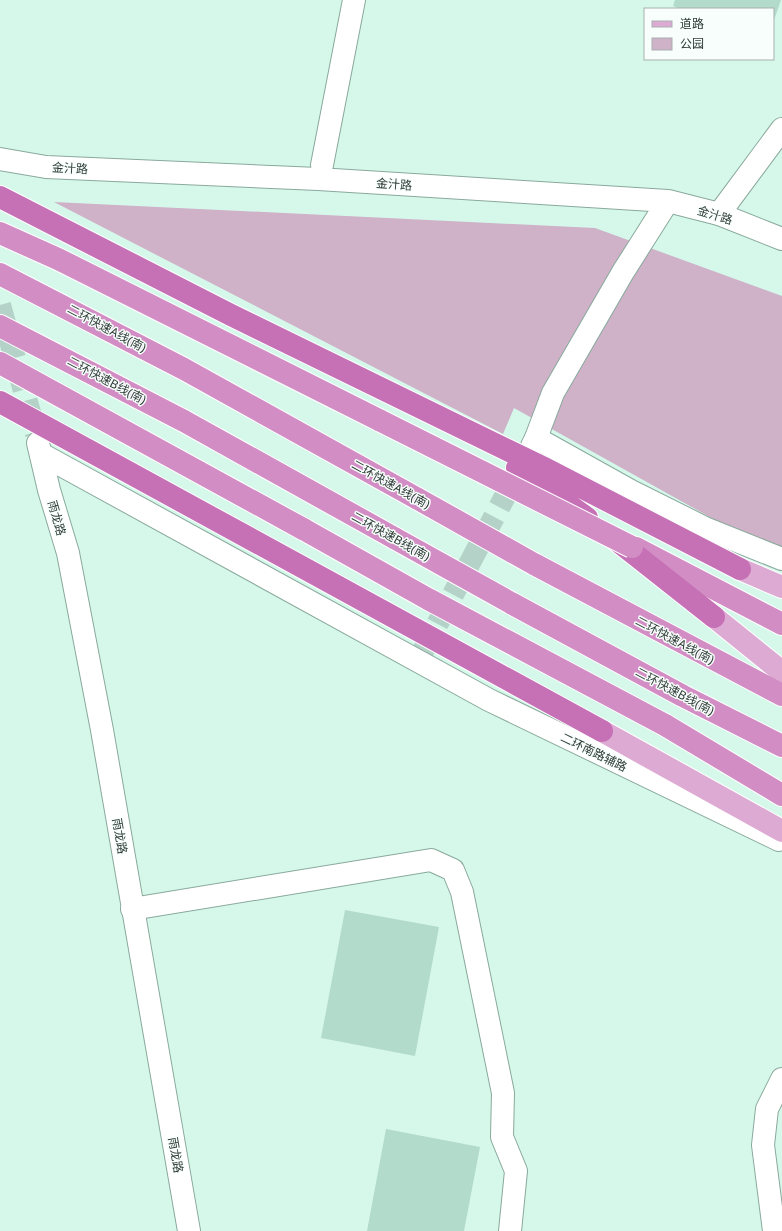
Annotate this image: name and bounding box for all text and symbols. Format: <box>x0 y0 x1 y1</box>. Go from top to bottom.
legend <box>644 8 774 60</box>
text: 道路 <box>680 15 704 32</box>
text: 公园 <box>680 35 704 52</box>
street label: 金汁路 <box>52 159 88 177</box>
street label: 金汁路 <box>375 174 413 194</box>
street label: 金汁路 <box>695 202 735 228</box>
street label: 二环快速A线(南) <box>65 300 150 356</box>
street label: 二环快速B线(南) <box>65 352 150 408</box>
street label: 二环快速A线(南) <box>349 456 433 513</box>
street label: 雨龙路 <box>44 498 70 538</box>
street label: 二环快速B线(南) <box>349 507 434 565</box>
street label: 二环快速A线(南) <box>633 612 718 668</box>
street label: 二环快速B线(南) <box>633 663 718 719</box>
street label: 二环南路辅路 <box>558 729 630 775</box>
street label: 雨龙路 <box>109 817 131 855</box>
street label: 雨龙路 <box>165 1136 187 1174</box>

